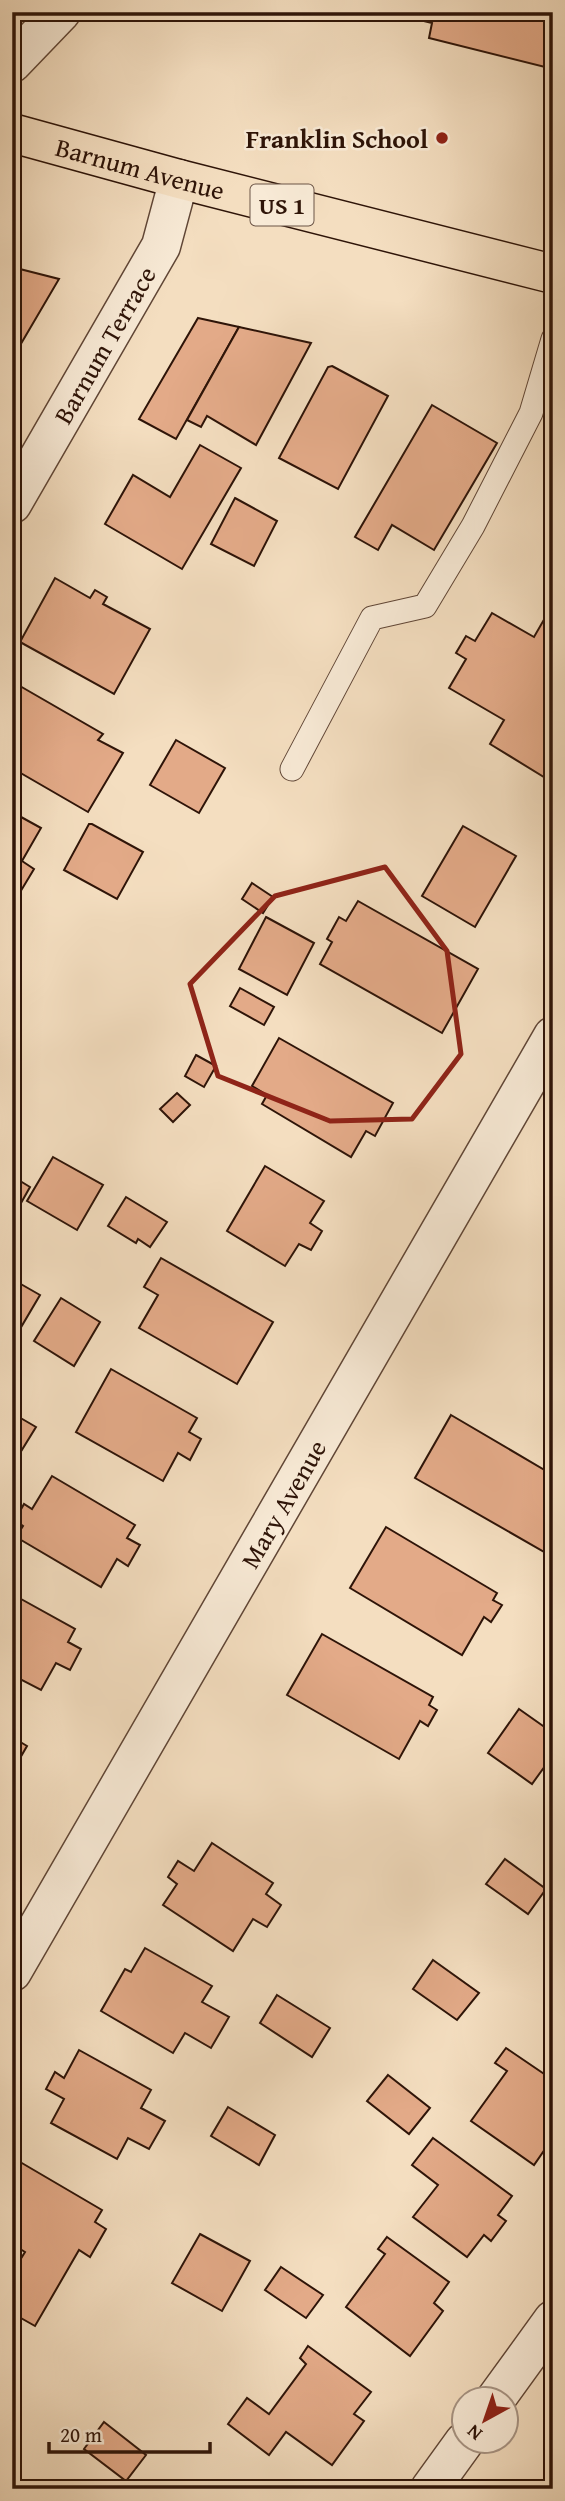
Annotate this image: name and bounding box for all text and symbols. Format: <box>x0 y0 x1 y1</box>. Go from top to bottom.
place label: Franklin School <box>246 119 428 158</box>
street label: Barnum Avenue <box>51 127 229 209</box>
marker: Franklin School <box>434 130 450 146</box>
road number: US 1 <box>250 184 314 226</box>
street label: Barnum Terrace <box>43 259 165 431</box>
street label: Mary Avenue <box>230 1432 335 1575</box>
north arrow <box>449 2386 520 2456</box>
scale bar <box>49 2410 210 2454</box>
text: N <box>460 2418 488 2448</box>
text: 20 m <box>60 2419 102 2450</box>

